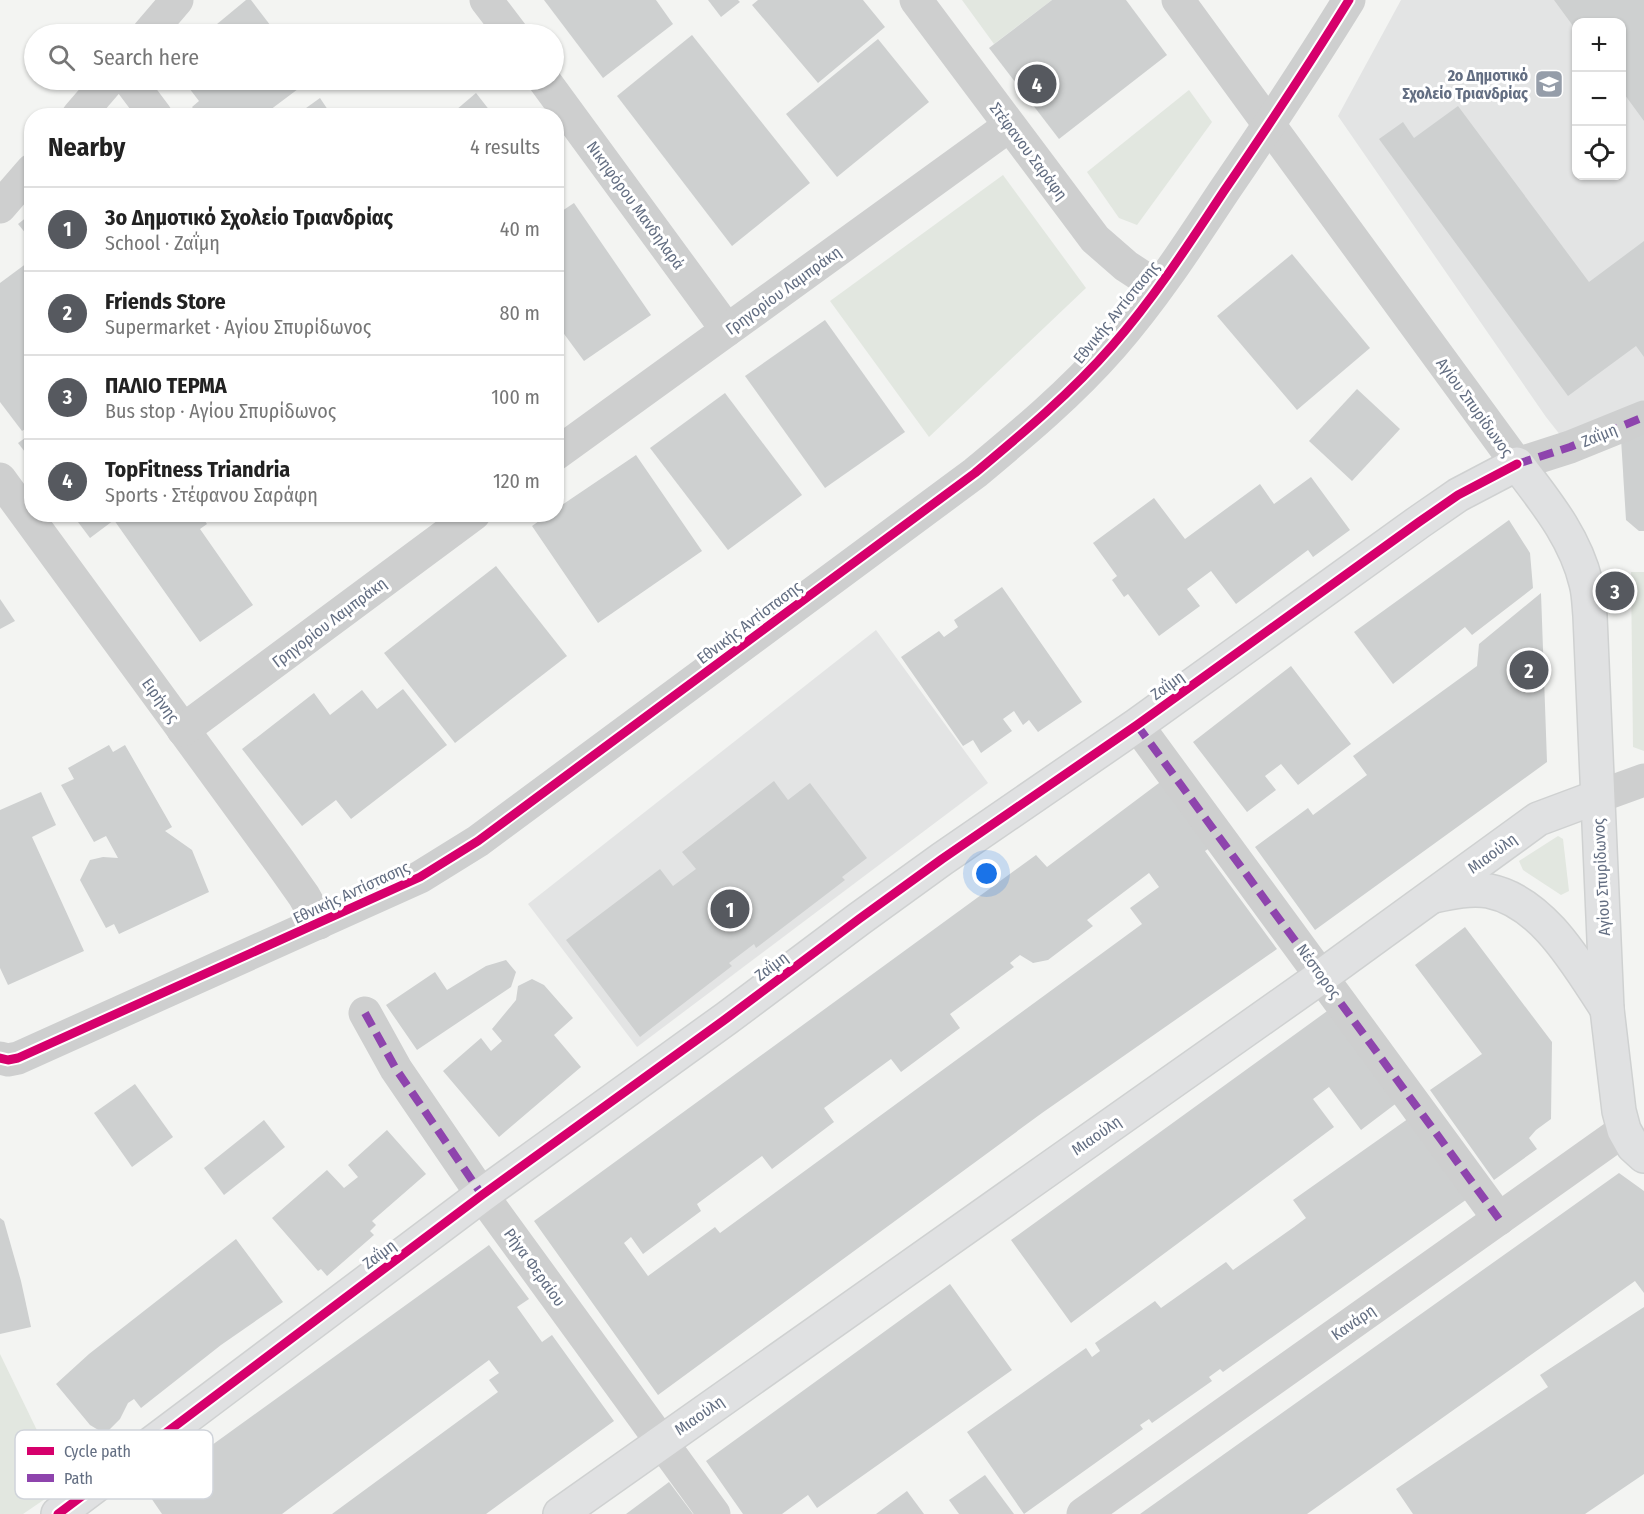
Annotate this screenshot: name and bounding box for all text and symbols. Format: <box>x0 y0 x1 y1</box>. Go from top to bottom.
map controls <box>1572 18 1626 180</box>
button: + <box>1572 18 1626 72</box>
search box <box>24 24 564 90</box>
icon: search <box>45 41 78 74</box>
text: Search here <box>93 44 199 71</box>
pin: 4 <box>1018 62 1056 106</box>
place label: 2ο Δημοτικό Σχολείο Τριανδρίας <box>1403 66 1528 103</box>
school or university icon: 2ο Δημοτικό Σχολείο Τριανδρίας <box>1533 68 1565 100</box>
button: − <box>1572 72 1626 126</box>
street label: Στέφανου Σαράφη <box>986 99 1071 204</box>
button: locate <box>1572 126 1626 180</box>
text: Nearby <box>48 132 125 163</box>
text: 4 results <box>470 135 540 159</box>
street label: Νικηφόρου Μανδηλαρά <box>583 137 689 273</box>
text: 3ο Δημοτικό Σχολείο Τριανδρίας <box>105 204 393 231</box>
text: 1 <box>63 217 72 241</box>
text: 40 m <box>500 217 540 241</box>
text: School · Ζαΐμη <box>105 231 220 255</box>
street label: Γρηγορίου Λαμπράκη <box>722 242 845 339</box>
street label: Εθνικής Αντίστασης <box>1069 257 1164 367</box>
text: Friends Store <box>105 288 226 315</box>
text: 2 <box>63 301 72 325</box>
text: 80 m <box>500 301 540 325</box>
text: Supermarket · Αγίου Σπυρίδωνος <box>105 315 371 339</box>
street label: Αγίου Σπυρίδωνος <box>1432 354 1517 461</box>
text: ΠΑΛΙΟ ΤΕΡΜΑ <box>105 372 227 399</box>
text: 3 <box>63 385 72 409</box>
text: 100 m <box>491 385 540 409</box>
text: Bus stop · Αγίου Σπυρίδωνος <box>105 399 336 423</box>
street label: Ζαΐμη <box>1579 420 1620 451</box>
text: TopFitness Triandria <box>105 456 290 483</box>
text: 4 <box>62 469 73 493</box>
text: 120 m <box>493 469 540 493</box>
text: Sports · Στέφανου Σαράφη <box>105 483 318 507</box>
pin: 3 <box>1596 568 1634 614</box>
street label: Γρηγορίου Λαμπράκη <box>269 573 390 671</box>
street label: Εθνικής Αντίστασης <box>693 577 806 668</box>
pin: 2 <box>1510 648 1549 692</box>
street label: Ζαΐμη <box>1147 667 1188 704</box>
street label: Ειρήνης <box>138 674 183 726</box>
street label: Αγίου Σπυρίδωνος <box>1589 818 1614 936</box>
street label: Μιαούλη <box>1464 829 1521 878</box>
street label: Εθνικής Αντίστασης <box>290 857 413 928</box>
your location <box>972 859 1001 888</box>
pin: 1 <box>710 886 750 932</box>
street label: Νέστορος <box>1292 940 1345 1002</box>
street label: Ζαΐμη <box>751 948 792 985</box>
street label: Μιαούλη <box>1068 1112 1125 1159</box>
street label: Ρήγα Φεραίου <box>500 1225 569 1310</box>
street label: Ζαΐμη <box>359 1236 400 1273</box>
street label: Κανάρη <box>1328 1301 1379 1344</box>
street label: Μιαούλη <box>671 1392 728 1439</box>
legend <box>15 1430 213 1499</box>
text: Cycle path <box>64 1442 131 1461</box>
text: Path <box>64 1469 93 1488</box>

